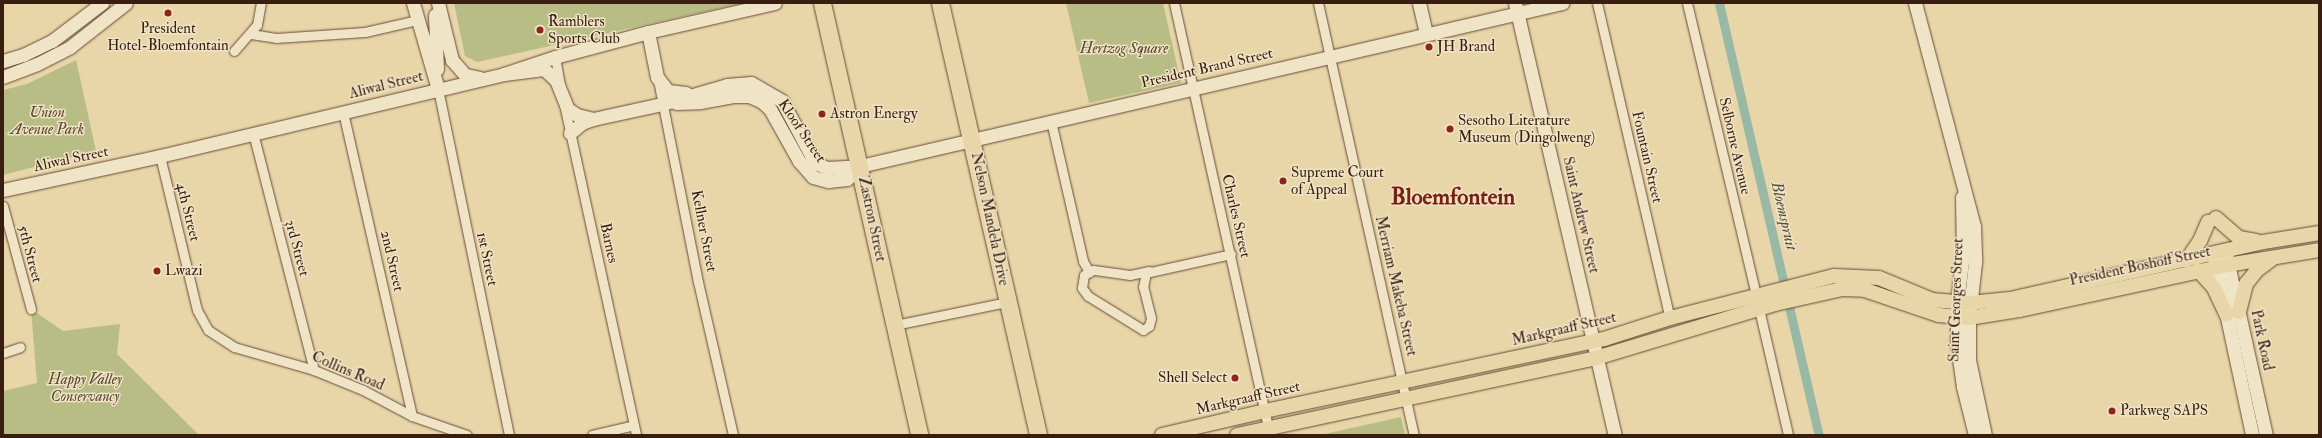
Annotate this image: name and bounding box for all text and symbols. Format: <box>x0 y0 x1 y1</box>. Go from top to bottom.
marker: President Hotel-Bloemfontain <box>163 8 173 18</box>
place label: Ramblers Sports Club <box>548 12 620 47</box>
place label: President Hotel-Bloemfontain <box>107 19 229 54</box>
marker: Ramblers Sports Club <box>535 25 545 35</box>
place label: JH Brand <box>1437 38 1495 56</box>
park label: Hertzog Square <box>1080 40 1168 58</box>
marker: JH Brand <box>1424 42 1434 52</box>
street label: President Brand Street <box>1139 44 1275 92</box>
street label: Aliwal Street <box>347 67 425 103</box>
street label: Kloof Street <box>774 96 830 166</box>
street label: Selborne Avenue <box>1715 96 1755 196</box>
park label: Union Avenue Park <box>10 103 84 138</box>
place label: Astron Energy <box>830 105 918 123</box>
marker: Astron Energy <box>817 109 827 119</box>
street label: Fountain Street <box>1628 109 1666 205</box>
place label: Sesotho Literature Museum (Dingolweng) <box>1458 111 1595 146</box>
marker: Sesotho Literature Museum (Dingolweng) <box>1445 124 1455 134</box>
street label: Aliwal Street <box>32 142 110 176</box>
street label: Nelson Mandela Drive <box>967 151 1013 287</box>
street label: Saint Andrew Street <box>1559 155 1603 275</box>
place label: Supreme Court of Appeal <box>1291 163 1384 198</box>
street label: Charles Street <box>1218 173 1254 259</box>
street label: Zastron Street <box>854 174 890 264</box>
marker: Supreme Court of Appeal <box>1278 176 1288 186</box>
water label: Bloemspruit <box>1767 180 1801 252</box>
street label: 4th Street <box>172 181 204 243</box>
district label: Bloemfontein <box>1391 183 1515 211</box>
street label: Kellner Street <box>687 188 721 274</box>
street label: Merriam Makeba Street <box>1371 214 1421 358</box>
street label: 3rd Street <box>281 218 313 278</box>
street label: Barnes <box>596 221 622 265</box>
street label: 5th Street <box>14 223 46 285</box>
street label: 2nd Street <box>376 229 408 293</box>
street label: 1st Street <box>473 230 501 288</box>
street label: Saint Georges Street <box>1945 238 1967 362</box>
street label: President Boshoff Street <box>2068 242 2212 290</box>
place label: Lwazi <box>165 262 202 280</box>
marker: Lwazi <box>152 266 162 276</box>
street label: Markgraaff Street <box>1510 308 1618 350</box>
street label: Park Road <box>2247 308 2277 372</box>
street label: Collins Road <box>309 348 387 394</box>
place label: Shell Select <box>1158 369 1227 387</box>
park label: Happy Valley Conservancy <box>48 370 122 405</box>
marker: Shell Select <box>1230 373 1240 383</box>
street label: Markgraaff Street <box>1194 377 1302 419</box>
place label: Parkweg SAPS <box>2120 402 2208 420</box>
marker: Parkweg SAPS <box>2107 406 2117 416</box>

